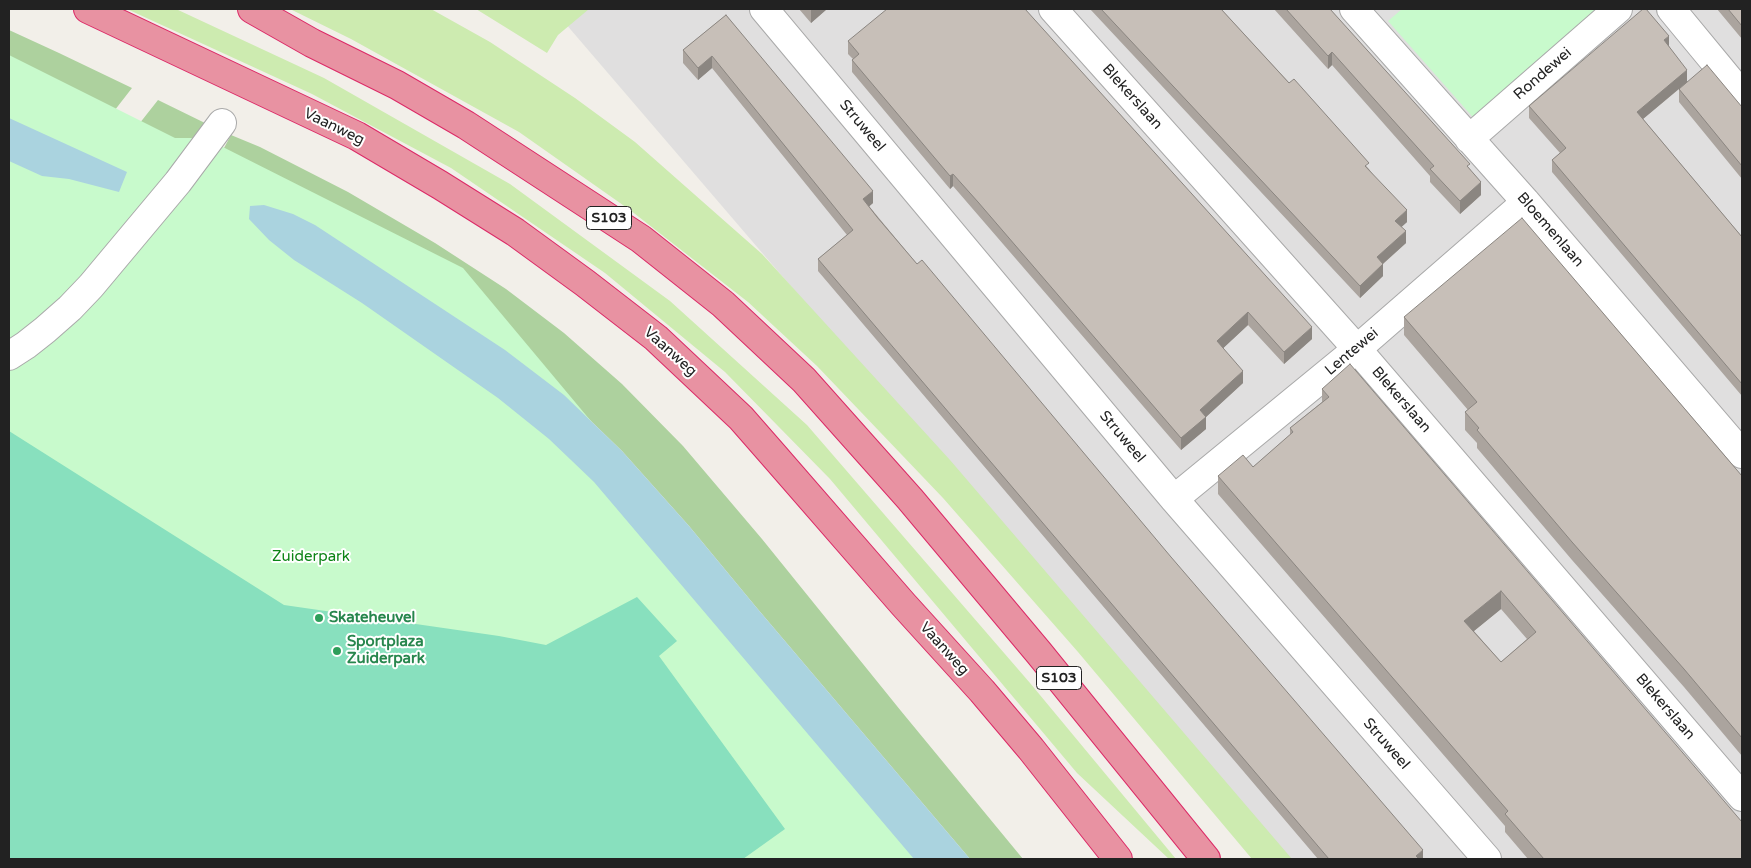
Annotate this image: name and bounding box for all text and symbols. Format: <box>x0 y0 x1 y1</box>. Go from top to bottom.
street label: Rondewei <box>1510 44 1576 104</box>
street label: Blekerslaan <box>1098 61 1166 133</box>
street label: Struweel <box>835 96 889 156</box>
street label: Vaanweg <box>301 105 367 149</box>
street label: Bloemenlaan <box>1513 189 1587 271</box>
road number: S103 <box>586 207 632 230</box>
street label: Vaanweg <box>640 324 700 380</box>
street label: Lentewei <box>1322 324 1382 380</box>
street label: Blekerslaan <box>1367 363 1435 437</box>
street label: Struweel <box>1095 407 1149 467</box>
park label: Zuiderpark <box>272 548 350 566</box>
place label: Skateheuvel <box>329 609 415 627</box>
marker: Skateheuvel <box>313 612 325 624</box>
street label: Vaanweg <box>916 619 972 679</box>
place label: Sportplaza Zuiderpark <box>347 633 425 668</box>
marker: Sportplaza Zuiderpark <box>331 645 343 657</box>
road number: S103 <box>1036 666 1082 690</box>
street label: Blekerslaan <box>1631 670 1699 744</box>
street label: Struweel <box>1359 715 1413 773</box>

